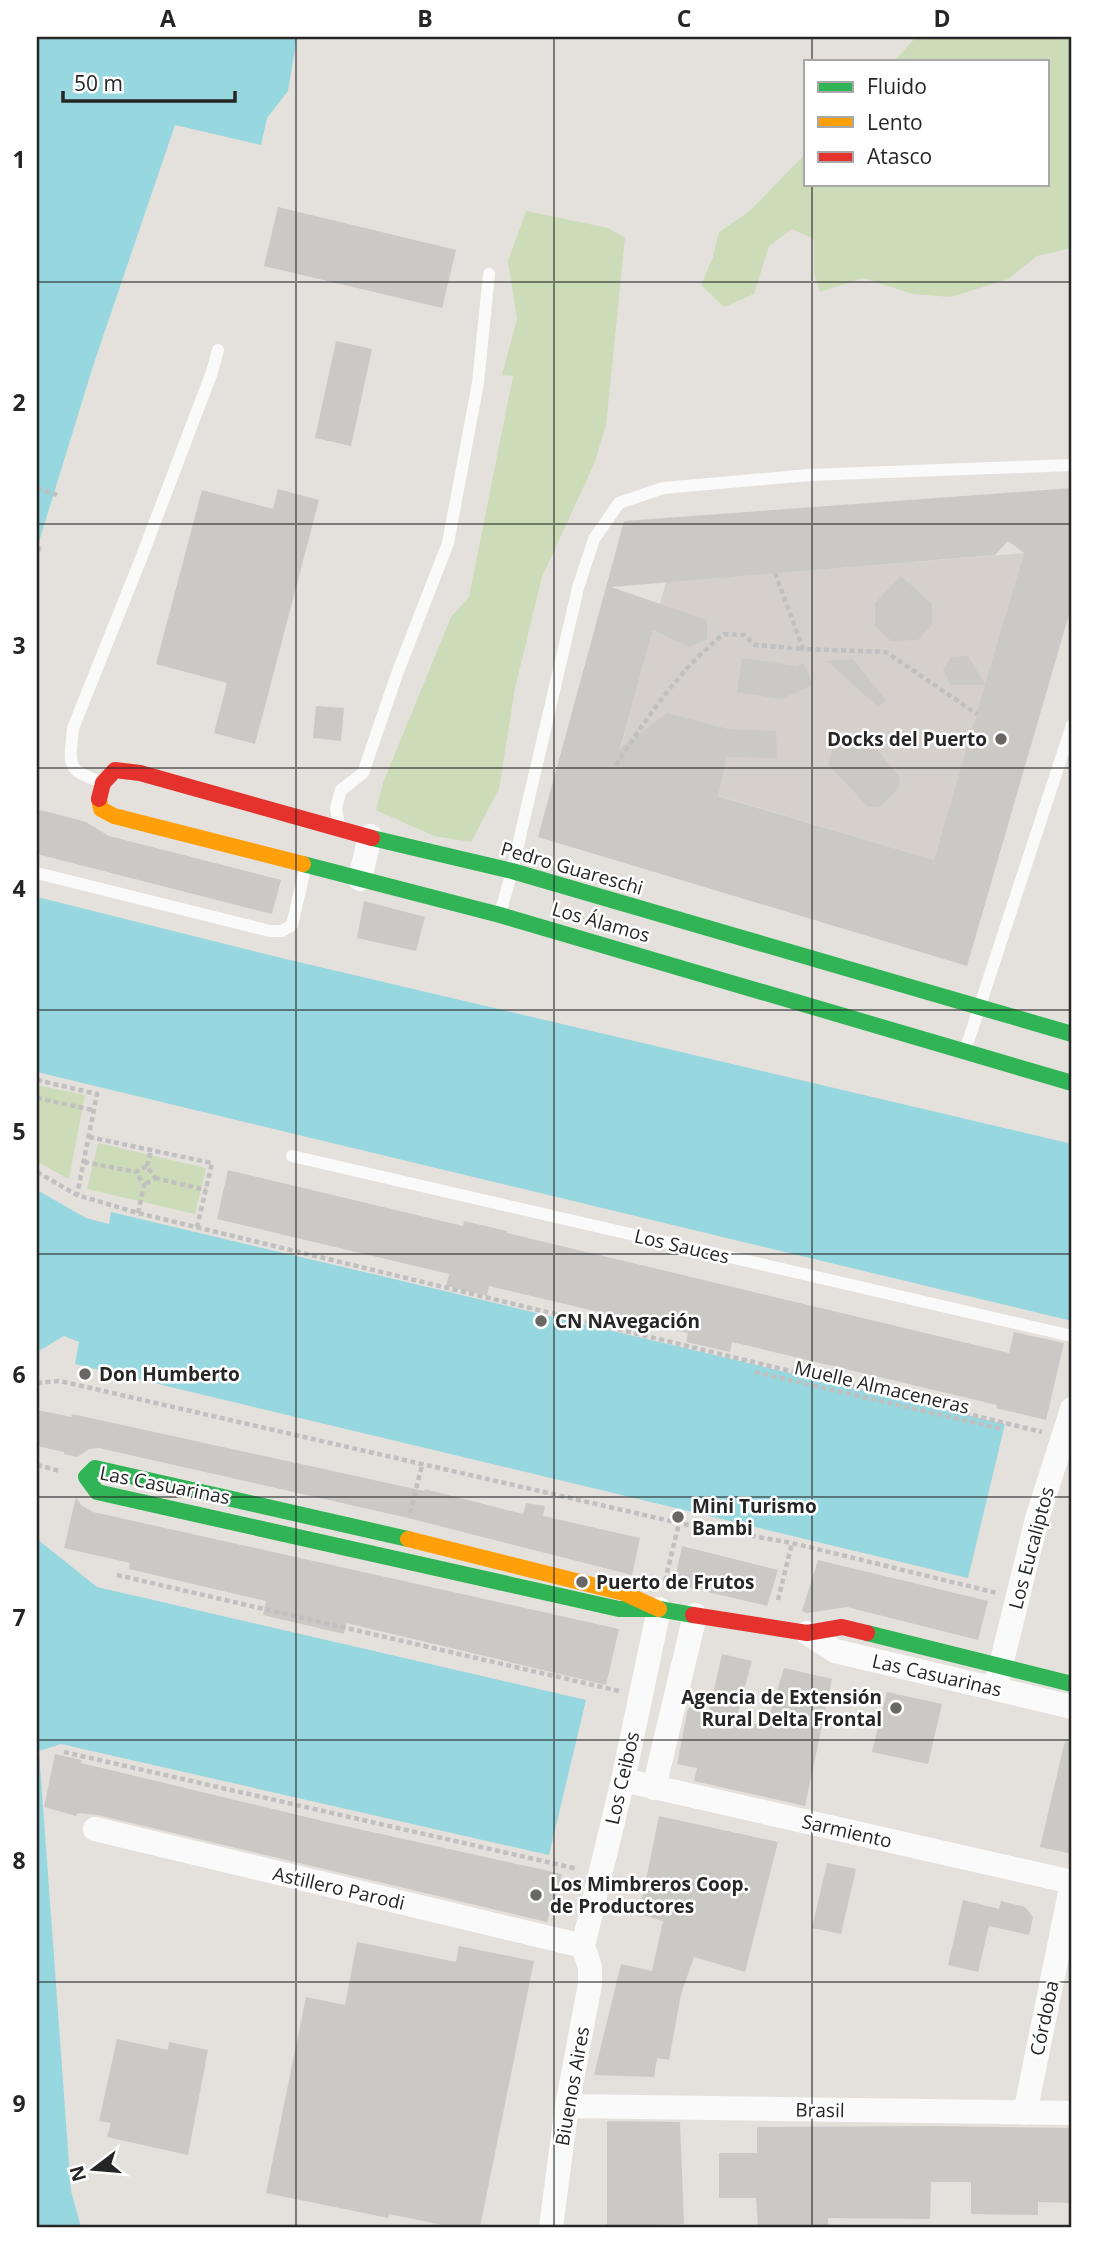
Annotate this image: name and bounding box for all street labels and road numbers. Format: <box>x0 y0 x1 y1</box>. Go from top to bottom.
street label: Pedro Guareschi <box>498 835 646 901</box>
street label: Los Álamos <box>549 896 653 948</box>
street label: Los Sauces <box>632 1222 732 1270</box>
street label: Muelle Almaceneras <box>792 1354 972 1420</box>
street label: Las Casuarinas <box>98 1460 232 1510</box>
street label: Los Eucaliptos <box>1002 1484 1060 1612</box>
street label: Las Casuarinas <box>870 1647 1004 1703</box>
street label: Los Ceibos <box>599 1729 645 1827</box>
street label: Sarmiento <box>799 1808 895 1854</box>
street label: Astillero Parodi <box>270 1860 408 1916</box>
street label: Córdoba <box>1023 1978 1065 2058</box>
street label: Biuenos Aires <box>549 2024 595 2148</box>
street label: Brasil <box>795 2097 845 2123</box>

